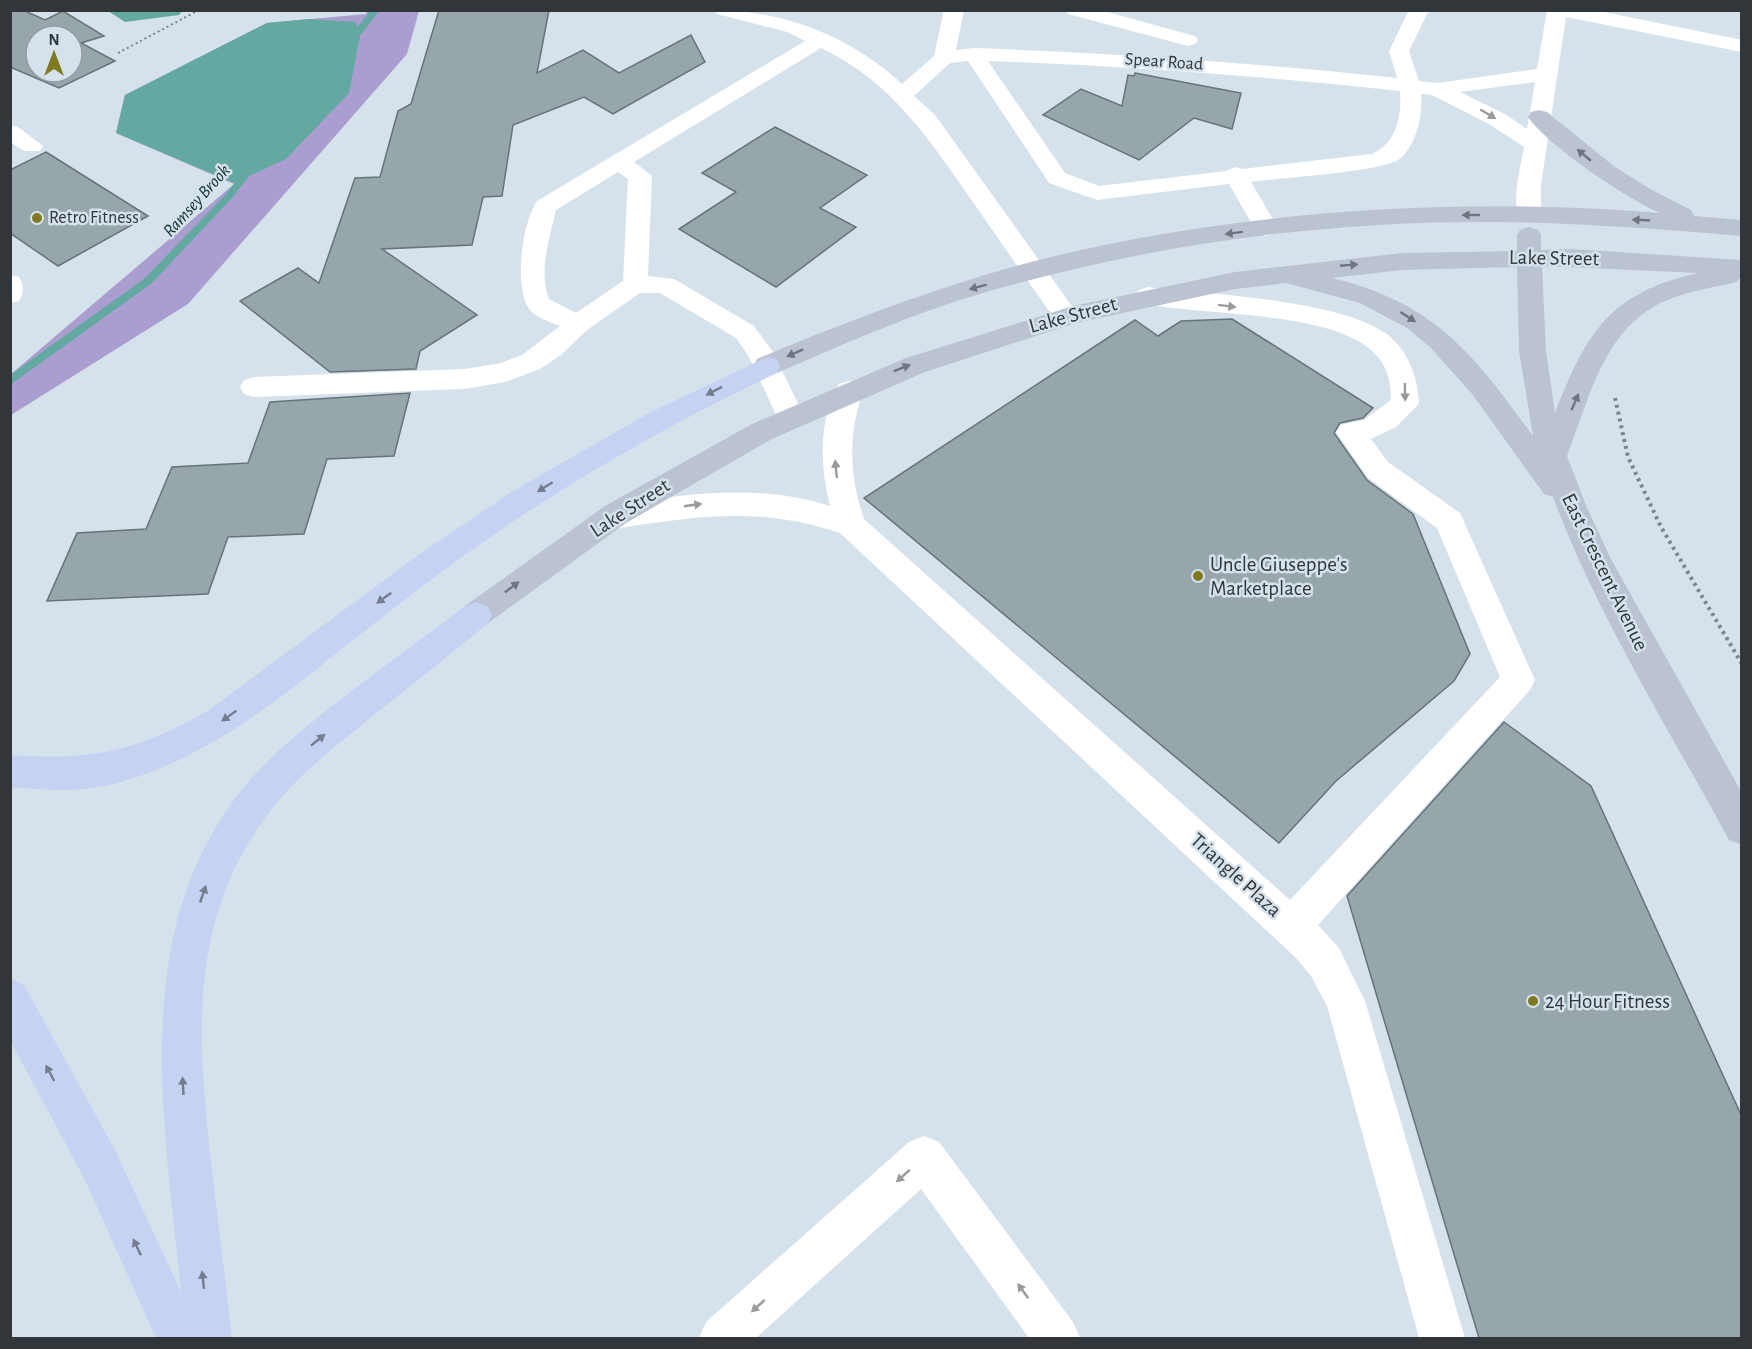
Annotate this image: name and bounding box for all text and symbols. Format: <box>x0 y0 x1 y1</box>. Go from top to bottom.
north arrow <box>24 24 84 84</box>
text: N <box>48 32 60 48</box>
street label: Spear Road <box>1124 50 1204 74</box>
one-way arrow <box>1480 108 1497 118</box>
one-way arrow <box>1576 149 1592 162</box>
water label: Ramsey Brook <box>160 161 234 241</box>
place label: Retro Fitness <box>49 209 139 227</box>
marker: Retro Fitness <box>30 211 44 225</box>
one-way arrow <box>1461 211 1480 220</box>
one-way arrow <box>1632 215 1651 224</box>
one-way arrow <box>1225 228 1244 237</box>
street label: Lake Street <box>1509 247 1600 269</box>
one-way arrow <box>1340 260 1359 269</box>
one-way arrow <box>969 283 987 292</box>
street label: Lake Street <box>1027 293 1120 337</box>
one-way arrow <box>1218 301 1237 311</box>
one-way arrow <box>1400 311 1416 322</box>
one-way arrow <box>786 349 803 358</box>
one-way arrow <box>894 363 912 373</box>
one-way arrow <box>1400 383 1410 402</box>
one-way arrow <box>705 385 723 395</box>
one-way arrow <box>1571 393 1580 411</box>
one-way arrow <box>831 459 840 478</box>
street label: Lake Street <box>586 474 674 541</box>
one-way arrow <box>537 482 553 493</box>
street label: East Crescent Avenue <box>1558 490 1652 654</box>
one-way arrow <box>684 500 703 509</box>
place label: Uncle Giuseppe's Marketplace <box>1210 554 1348 599</box>
marker: Uncle Giuseppe's Marketplace <box>1191 569 1205 583</box>
one-way arrow <box>505 581 520 593</box>
one-way arrow <box>377 592 393 604</box>
one-way arrow <box>222 710 238 722</box>
one-way arrow <box>310 734 325 747</box>
street label: Triangle Plaza <box>1187 829 1286 921</box>
one-way arrow <box>199 885 209 903</box>
place label: 24 Hour Fitness <box>1545 991 1670 1012</box>
marker: 24 Hour Fitness <box>1526 994 1540 1008</box>
one-way arrow <box>45 1064 55 1081</box>
one-way arrow <box>178 1077 187 1096</box>
one-way arrow <box>896 1169 911 1182</box>
one-way arrow <box>133 1239 142 1256</box>
one-way arrow <box>198 1271 208 1290</box>
one-way arrow <box>1017 1284 1029 1299</box>
one-way arrow <box>751 1299 766 1312</box>

